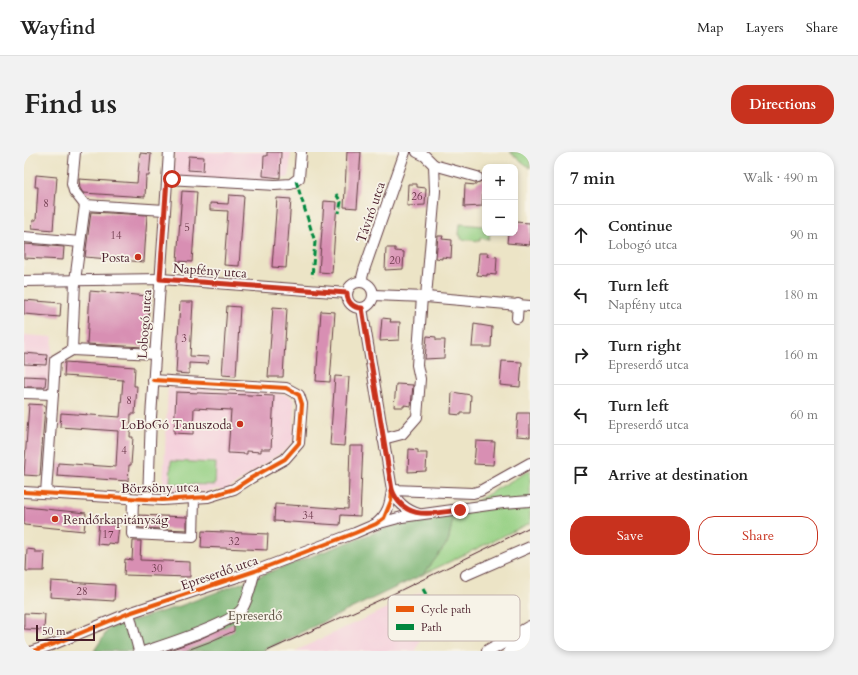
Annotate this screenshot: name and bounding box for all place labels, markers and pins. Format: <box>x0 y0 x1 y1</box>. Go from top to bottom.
place label: Posta <box>101 249 130 267</box>
marker: Posta <box>133 252 143 262</box>
place label: LoBoGó Tanuszoda <box>121 416 232 434</box>
marker: LoBoGó Tanuszoda <box>235 419 245 429</box>
place label: Rendőrkapitányság <box>63 511 169 529</box>
marker: Rendőrkapitányság <box>50 514 60 524</box>

